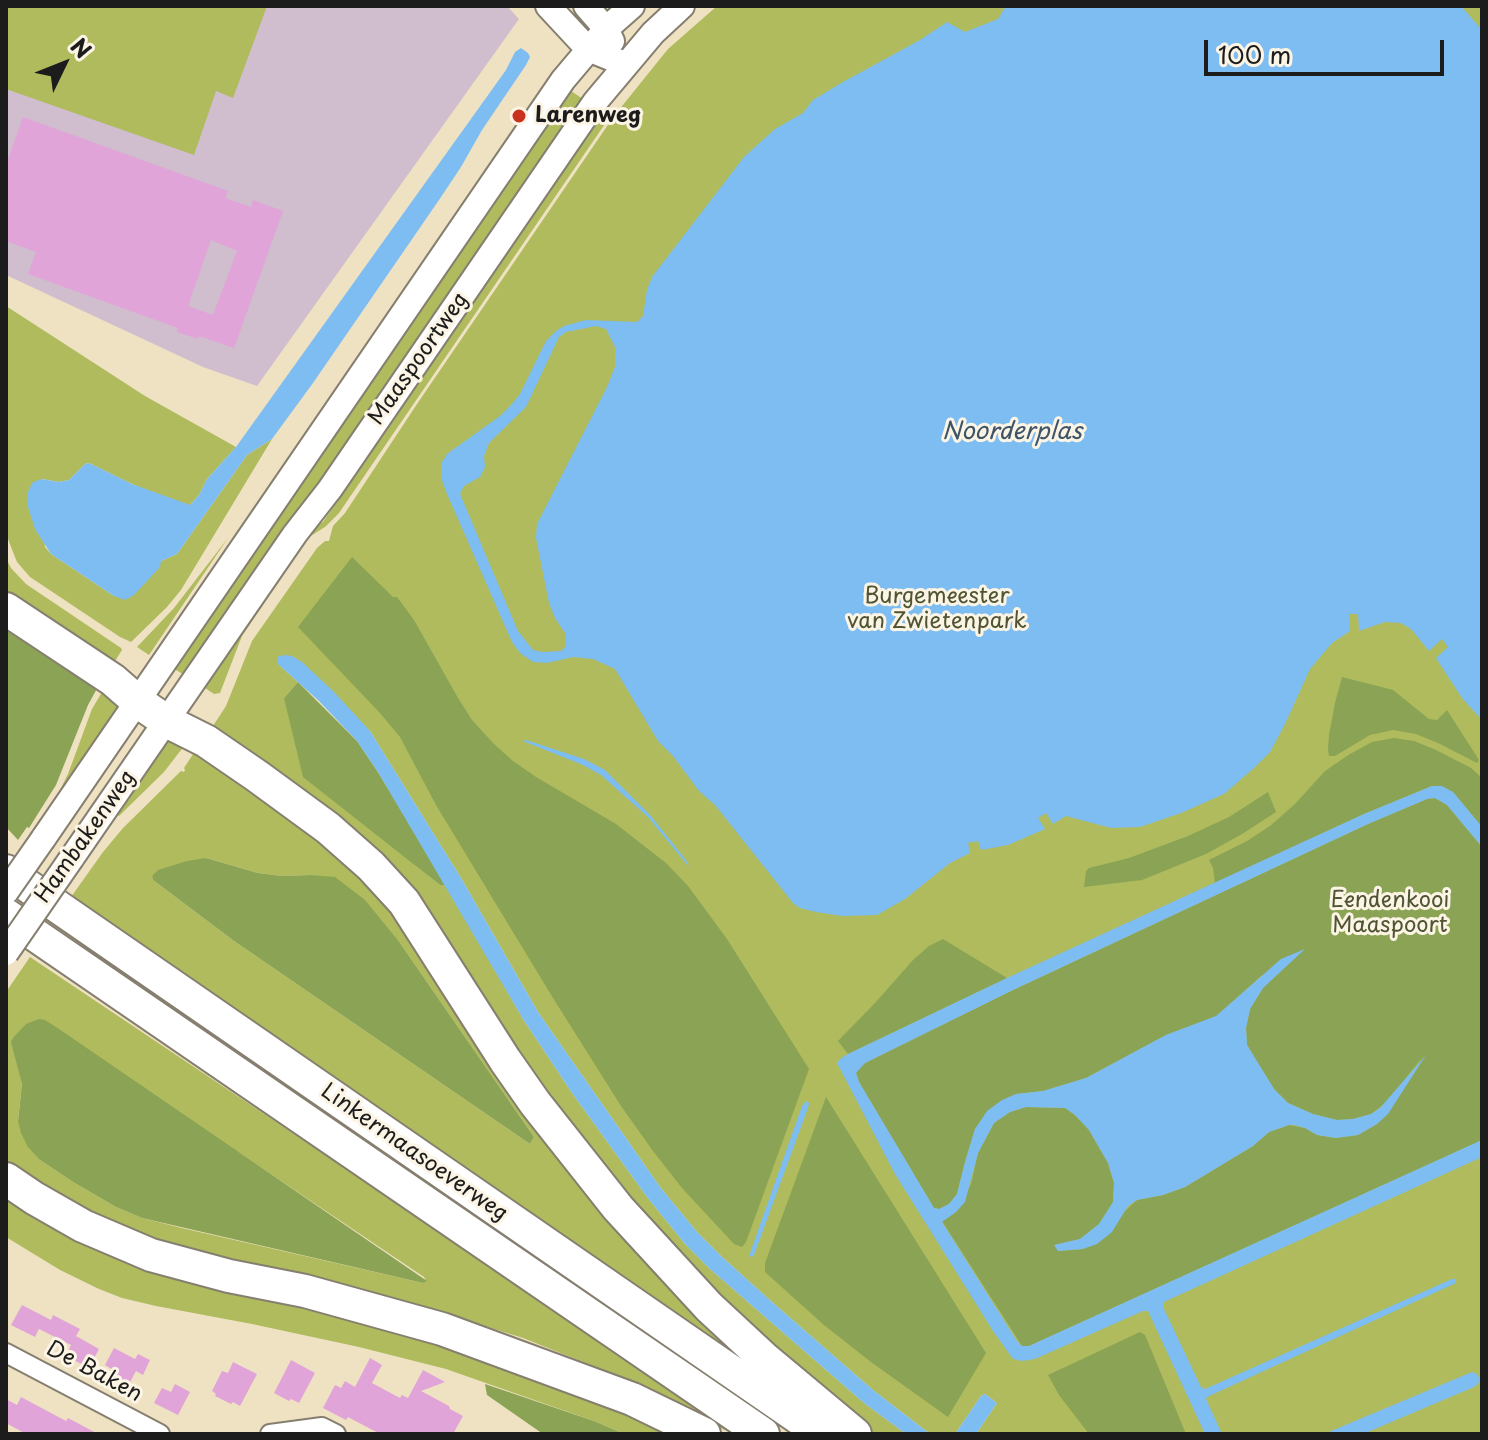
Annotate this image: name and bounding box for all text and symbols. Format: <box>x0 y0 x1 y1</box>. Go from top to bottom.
north arrow <box>24 24 104 104</box>
scale bar <box>1208 24 1448 74</box>
text: N <box>64 30 100 65</box>
text: 100 m <box>1218 36 1291 72</box>
place label: Larenweg <box>535 103 641 129</box>
marker: Larenweg <box>510 107 528 125</box>
street label: Maaspoortweg <box>364 288 474 430</box>
water label: Noorderplas <box>942 418 1082 446</box>
park label: Burgemeester van Zwietenpark <box>847 584 1027 636</box>
street label: Hambakenweg <box>30 765 142 909</box>
park label: Eendenkooi Maaspoort <box>1330 888 1450 940</box>
street label: Linkermaasoeverweg <box>315 1078 513 1228</box>
street label: De Baken <box>42 1336 146 1408</box>

